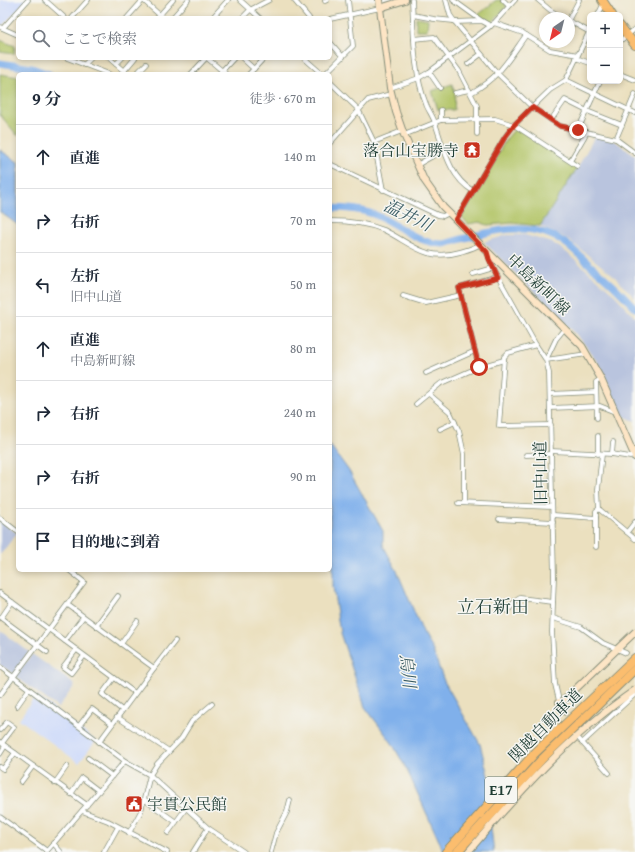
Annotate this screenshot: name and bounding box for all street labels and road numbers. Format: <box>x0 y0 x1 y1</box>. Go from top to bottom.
street label: 中島新町線 <box>502 248 576 320</box>
street label: 旧中山道 <box>527 441 553 505</box>
street label: 関越自動車道 <box>503 683 587 767</box>
road number: E17 <box>485 777 517 803</box>

